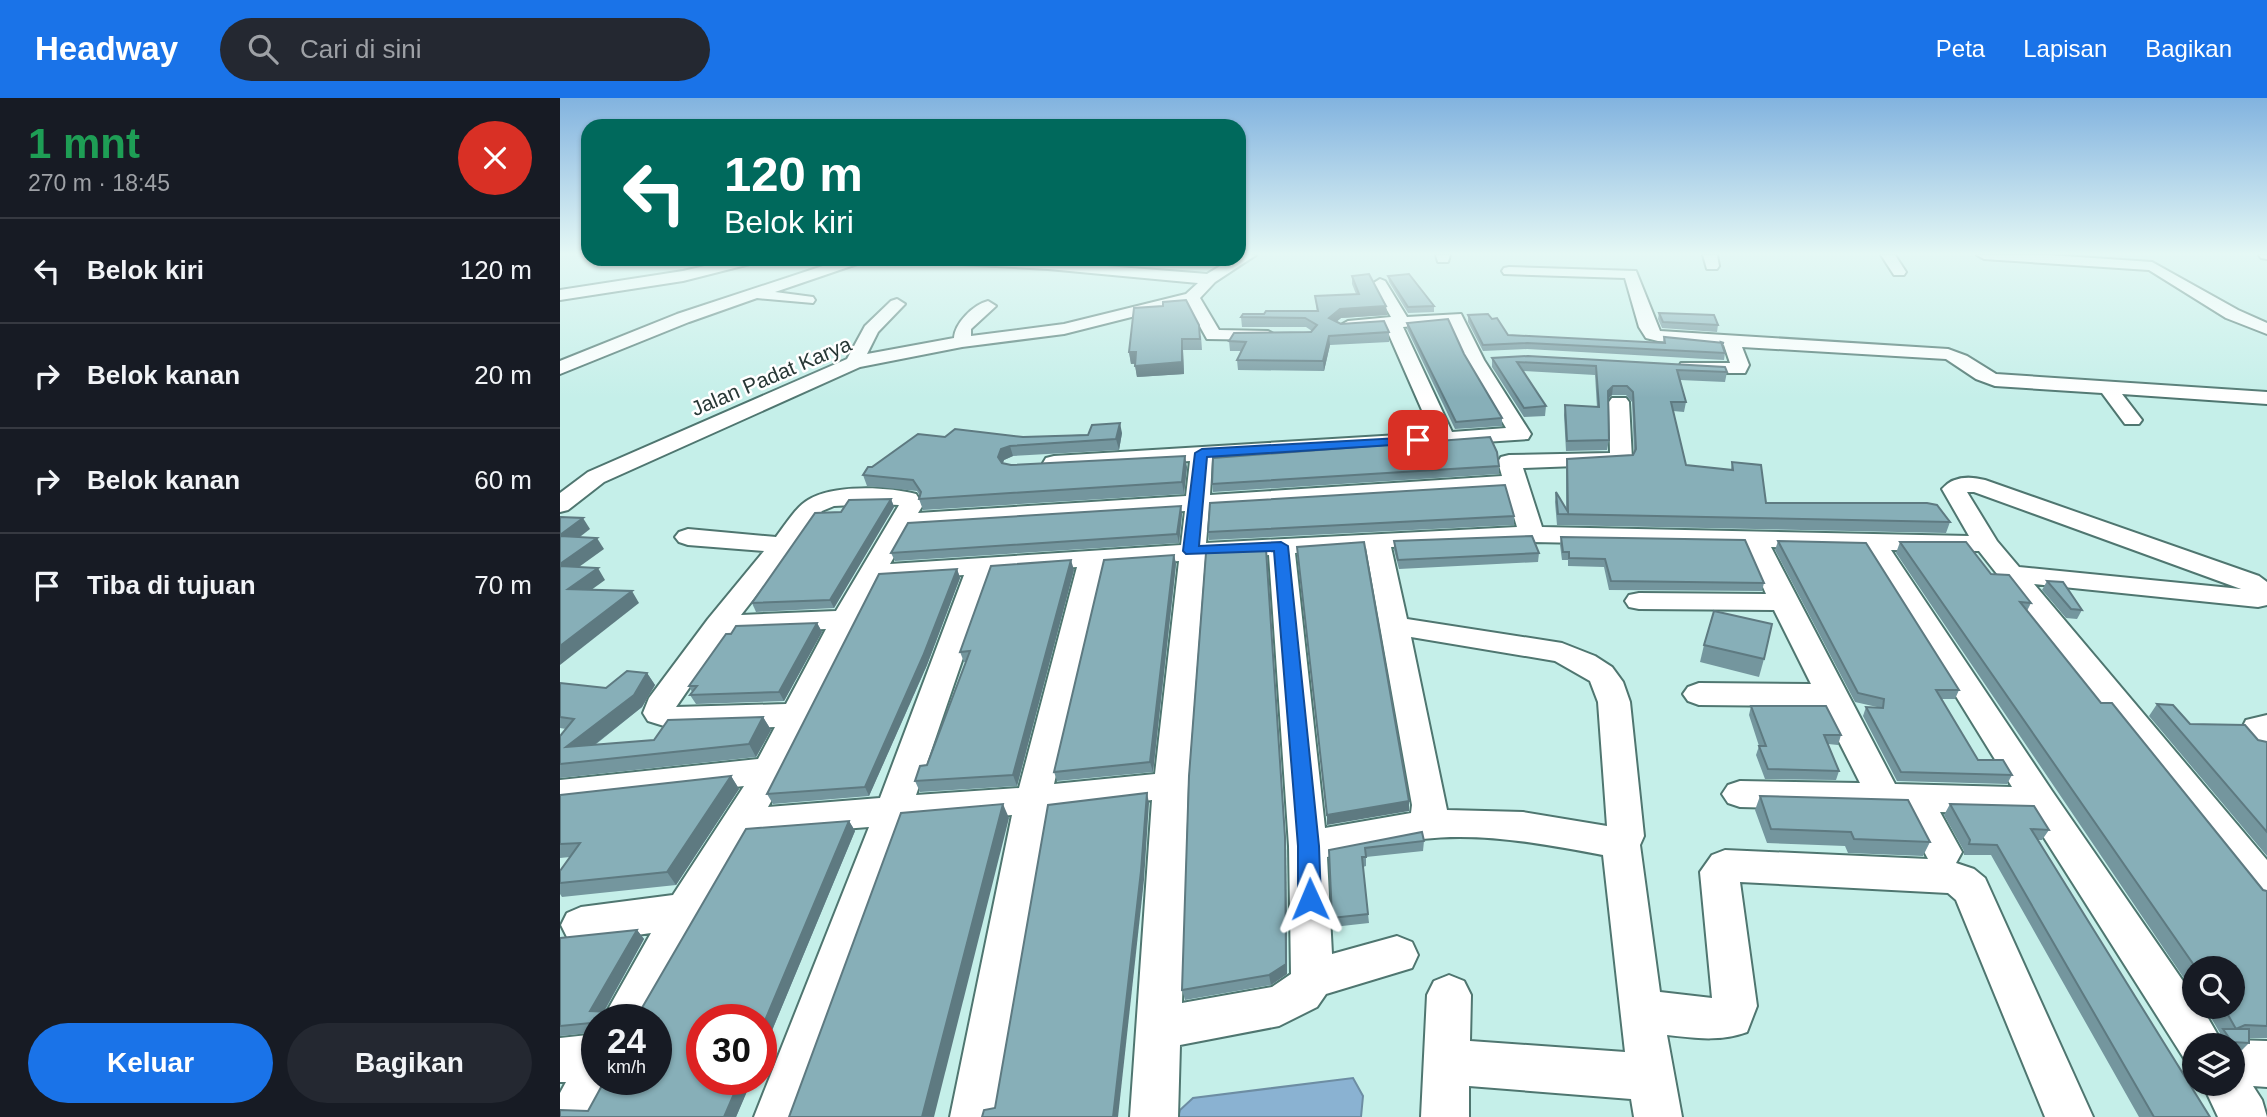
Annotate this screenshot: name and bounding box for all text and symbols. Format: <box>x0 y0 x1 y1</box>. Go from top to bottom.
search box <box>220 18 710 81</box>
text: Headway <box>35 30 178 67</box>
icon: search <box>244 30 282 68</box>
text: Cari di sini <box>300 34 421 64</box>
text: Peta <box>1936 35 1985 62</box>
text: Lapisan <box>2023 35 2107 62</box>
text: Bagikan <box>2145 35 2232 62</box>
text: 1 mnt <box>28 120 140 167</box>
button: close <box>458 121 532 195</box>
icon: left <box>609 147 700 238</box>
text: 120 m <box>724 147 863 201</box>
text: 270 m · 18:45 <box>28 170 170 196</box>
text: Belok kiri <box>724 204 854 240</box>
icon: left <box>28 252 66 290</box>
text: Belok kiri <box>87 255 204 285</box>
text: 120 m <box>460 255 532 285</box>
street label: Jalan Padat Karya <box>688 332 855 420</box>
icon: right <box>28 357 66 395</box>
text: Belok kanan <box>87 360 240 390</box>
text: 20 m <box>474 360 532 390</box>
pin <box>1388 410 1448 470</box>
icon: arrive <box>1399 421 1437 459</box>
icon: right <box>28 462 66 500</box>
text: Belok kanan <box>87 465 240 495</box>
text: 60 m <box>474 465 532 495</box>
icon: arrive <box>28 567 66 605</box>
text: Tiba di tujuan <box>87 570 256 600</box>
text: 70 m <box>474 570 532 600</box>
position arrow <box>1273 862 1347 936</box>
map controls <box>2182 956 2245 1096</box>
button: search <box>2182 956 2245 1019</box>
speed limit sign: 30 <box>686 1004 777 1095</box>
text: 24 <box>607 1021 646 1060</box>
button: Keluar <box>28 1023 273 1103</box>
button: Bagikan <box>287 1023 532 1103</box>
button: layers <box>2182 1033 2245 1096</box>
text: km/h <box>607 1057 646 1077</box>

